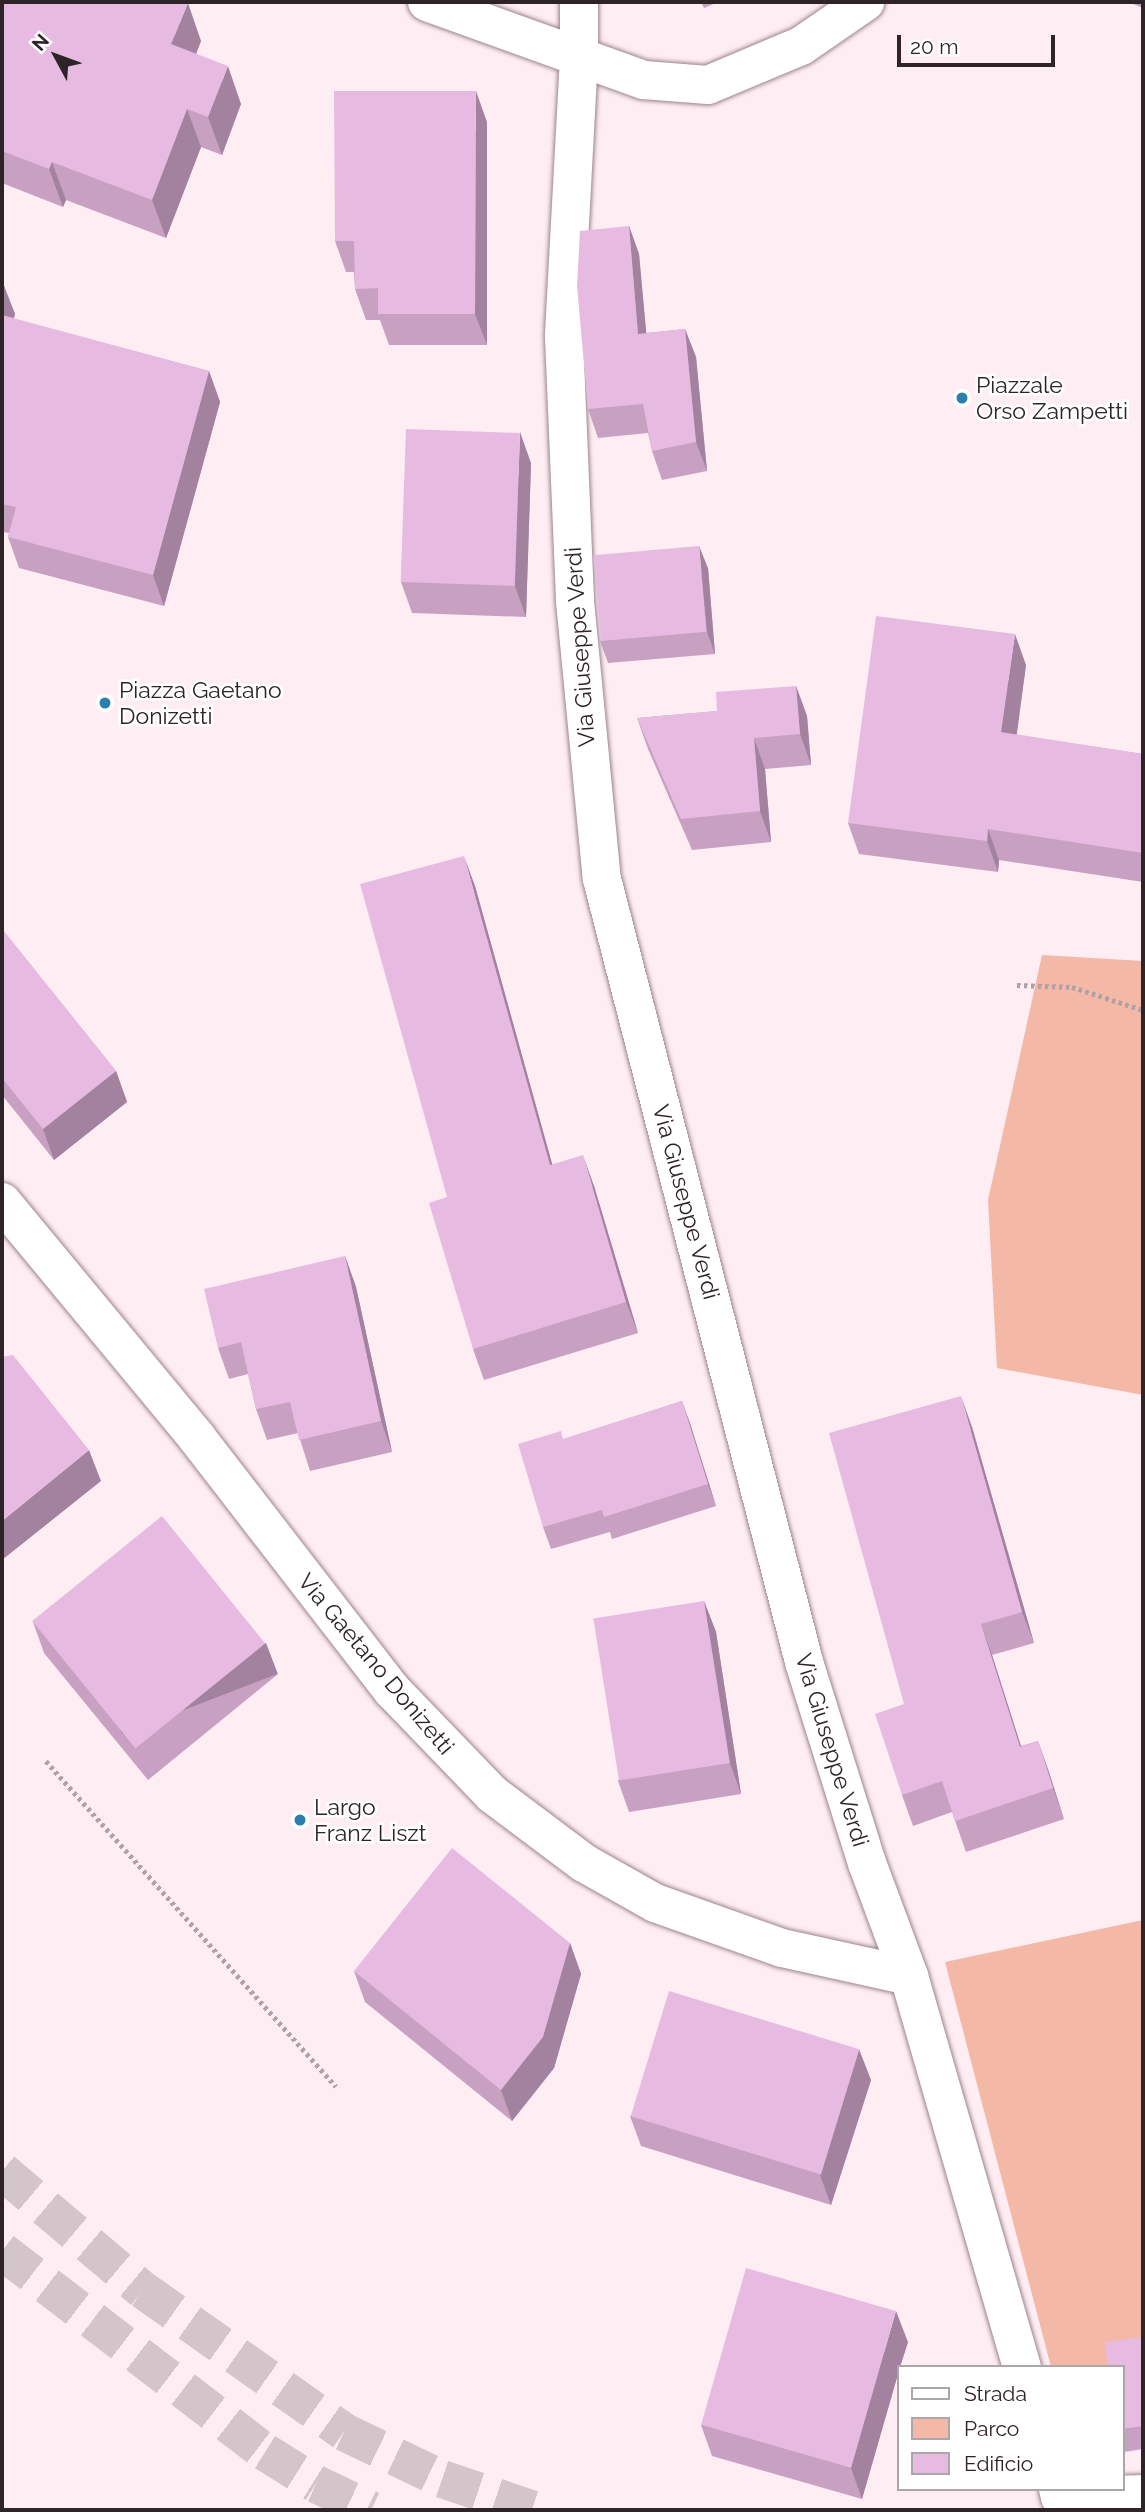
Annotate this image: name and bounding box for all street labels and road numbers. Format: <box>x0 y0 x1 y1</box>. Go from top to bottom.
street label: Via Giuseppe Verdi <box>559 546 601 748</box>
street label: Via Giuseppe Verdi <box>647 1101 725 1303</box>
street label: Via Gaetano Donizetti <box>292 1568 460 1760</box>
street label: Via Giuseppe Verdi <box>789 1650 875 1850</box>

